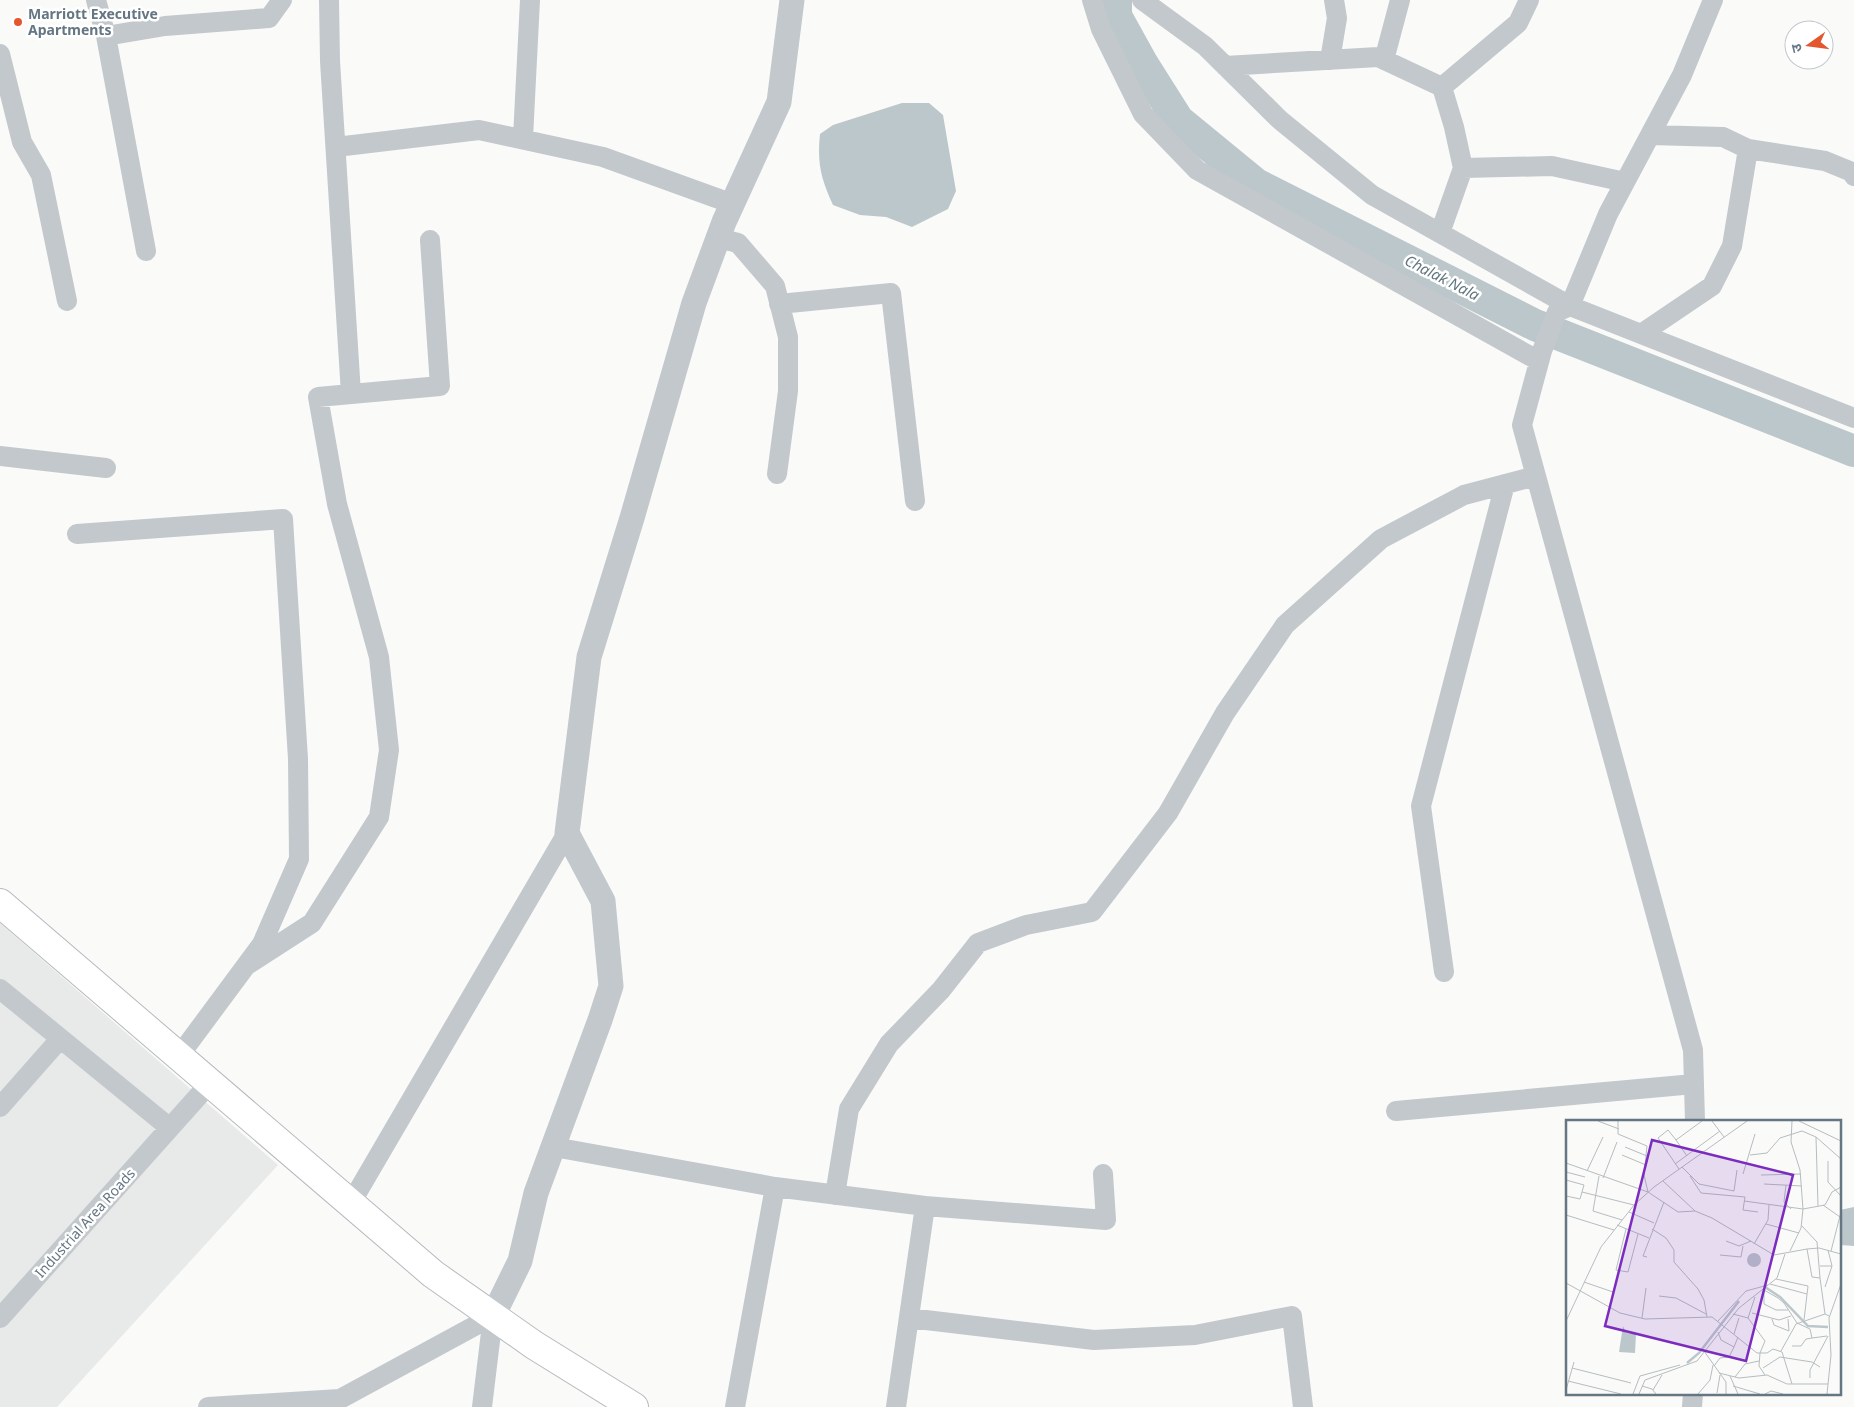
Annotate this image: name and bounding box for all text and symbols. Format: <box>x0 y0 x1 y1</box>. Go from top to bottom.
place label: Marriott Executive Apartments <box>28 4 158 39</box>
marker: Marriott Executive Apartments <box>12 16 24 28</box>
north arrow <box>1784 20 1834 70</box>
text: उ <box>1785 41 1806 55</box>
water label: Chalak Nala <box>1402 250 1484 305</box>
inset map <box>1566 1120 1842 1394</box>
street label: Industrial Area Roads <box>30 1164 139 1281</box>

